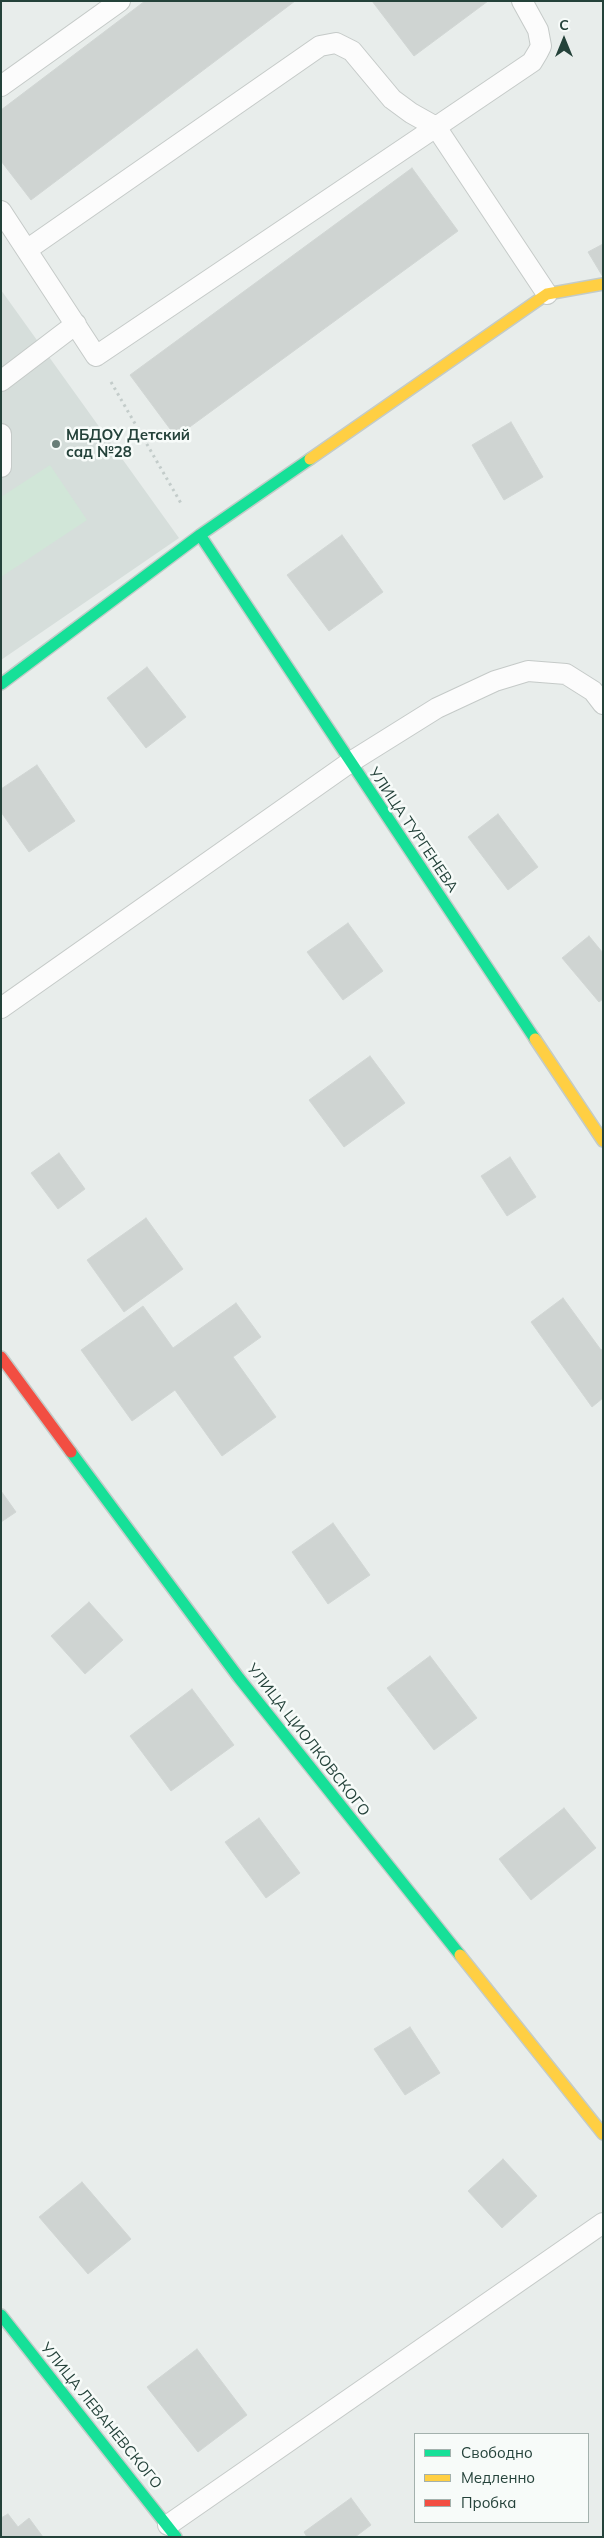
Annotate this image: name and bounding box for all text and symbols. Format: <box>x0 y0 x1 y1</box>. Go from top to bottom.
north arrow <box>539 15 589 65</box>
text: С <box>559 16 569 34</box>
place label: МБДОУ Детский сад №28 <box>66 426 190 461</box>
marker: МБДОУ Детский сад №28 <box>50 438 62 450</box>
street label: УЛИЦА ТУРГЕНЕВА <box>364 764 462 896</box>
street label: УЛИЦА ЦИОЛКОВСКОГО <box>243 1660 373 1820</box>
street label: УЛИЦА ЛЕВАНЕВСКОГО <box>36 2339 166 2493</box>
legend <box>414 2433 589 2523</box>
text: Свободно <box>461 2443 533 2462</box>
text: Медленно <box>461 2468 535 2487</box>
text: Пробка <box>461 2493 516 2512</box>

